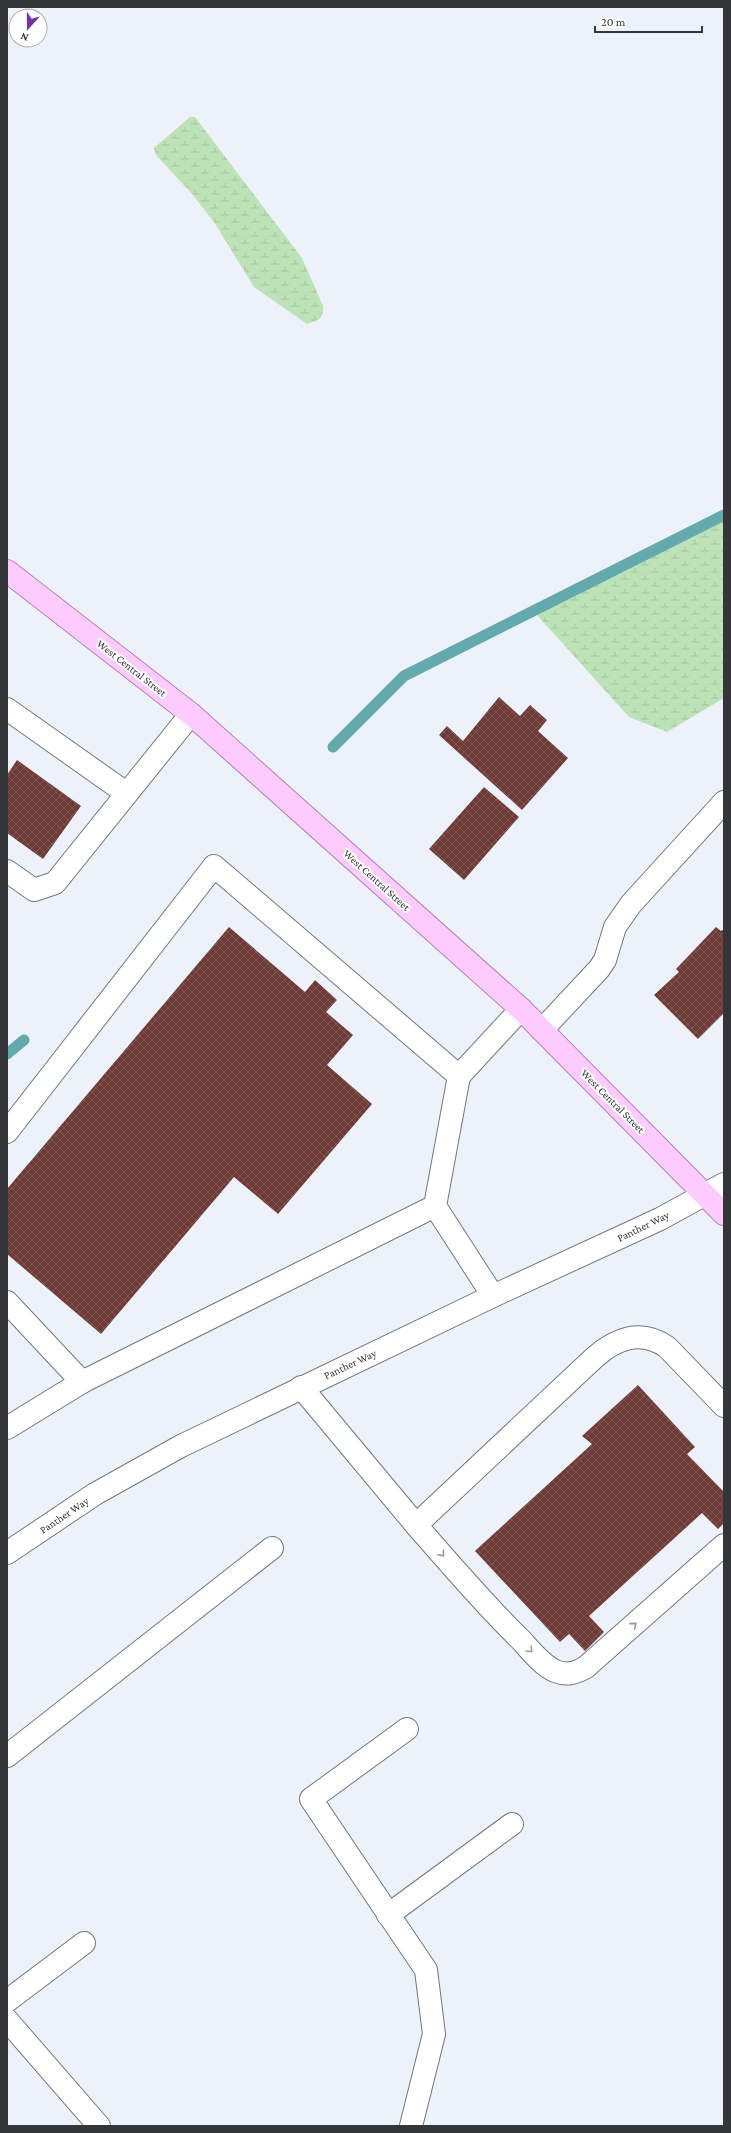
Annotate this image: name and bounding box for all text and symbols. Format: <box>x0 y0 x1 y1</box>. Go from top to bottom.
north arrow <box>8 8 48 48</box>
scale bar <box>595 8 702 34</box>
text: 20 m <box>601 15 626 29</box>
text: N <box>18 30 30 44</box>
street label: West Central Street <box>95 637 169 699</box>
street label: West Central Street <box>341 847 413 913</box>
street label: West Central Street <box>579 1067 647 1135</box>
street label: Panther Way <box>615 1208 672 1245</box>
street label: Panther Way <box>322 1346 379 1382</box>
street label: Panther Way <box>37 1494 92 1537</box>
one-way arrow <box>437 1550 444 1557</box>
one-way arrow <box>629 1622 637 1629</box>
one-way arrow <box>525 1645 533 1653</box>

